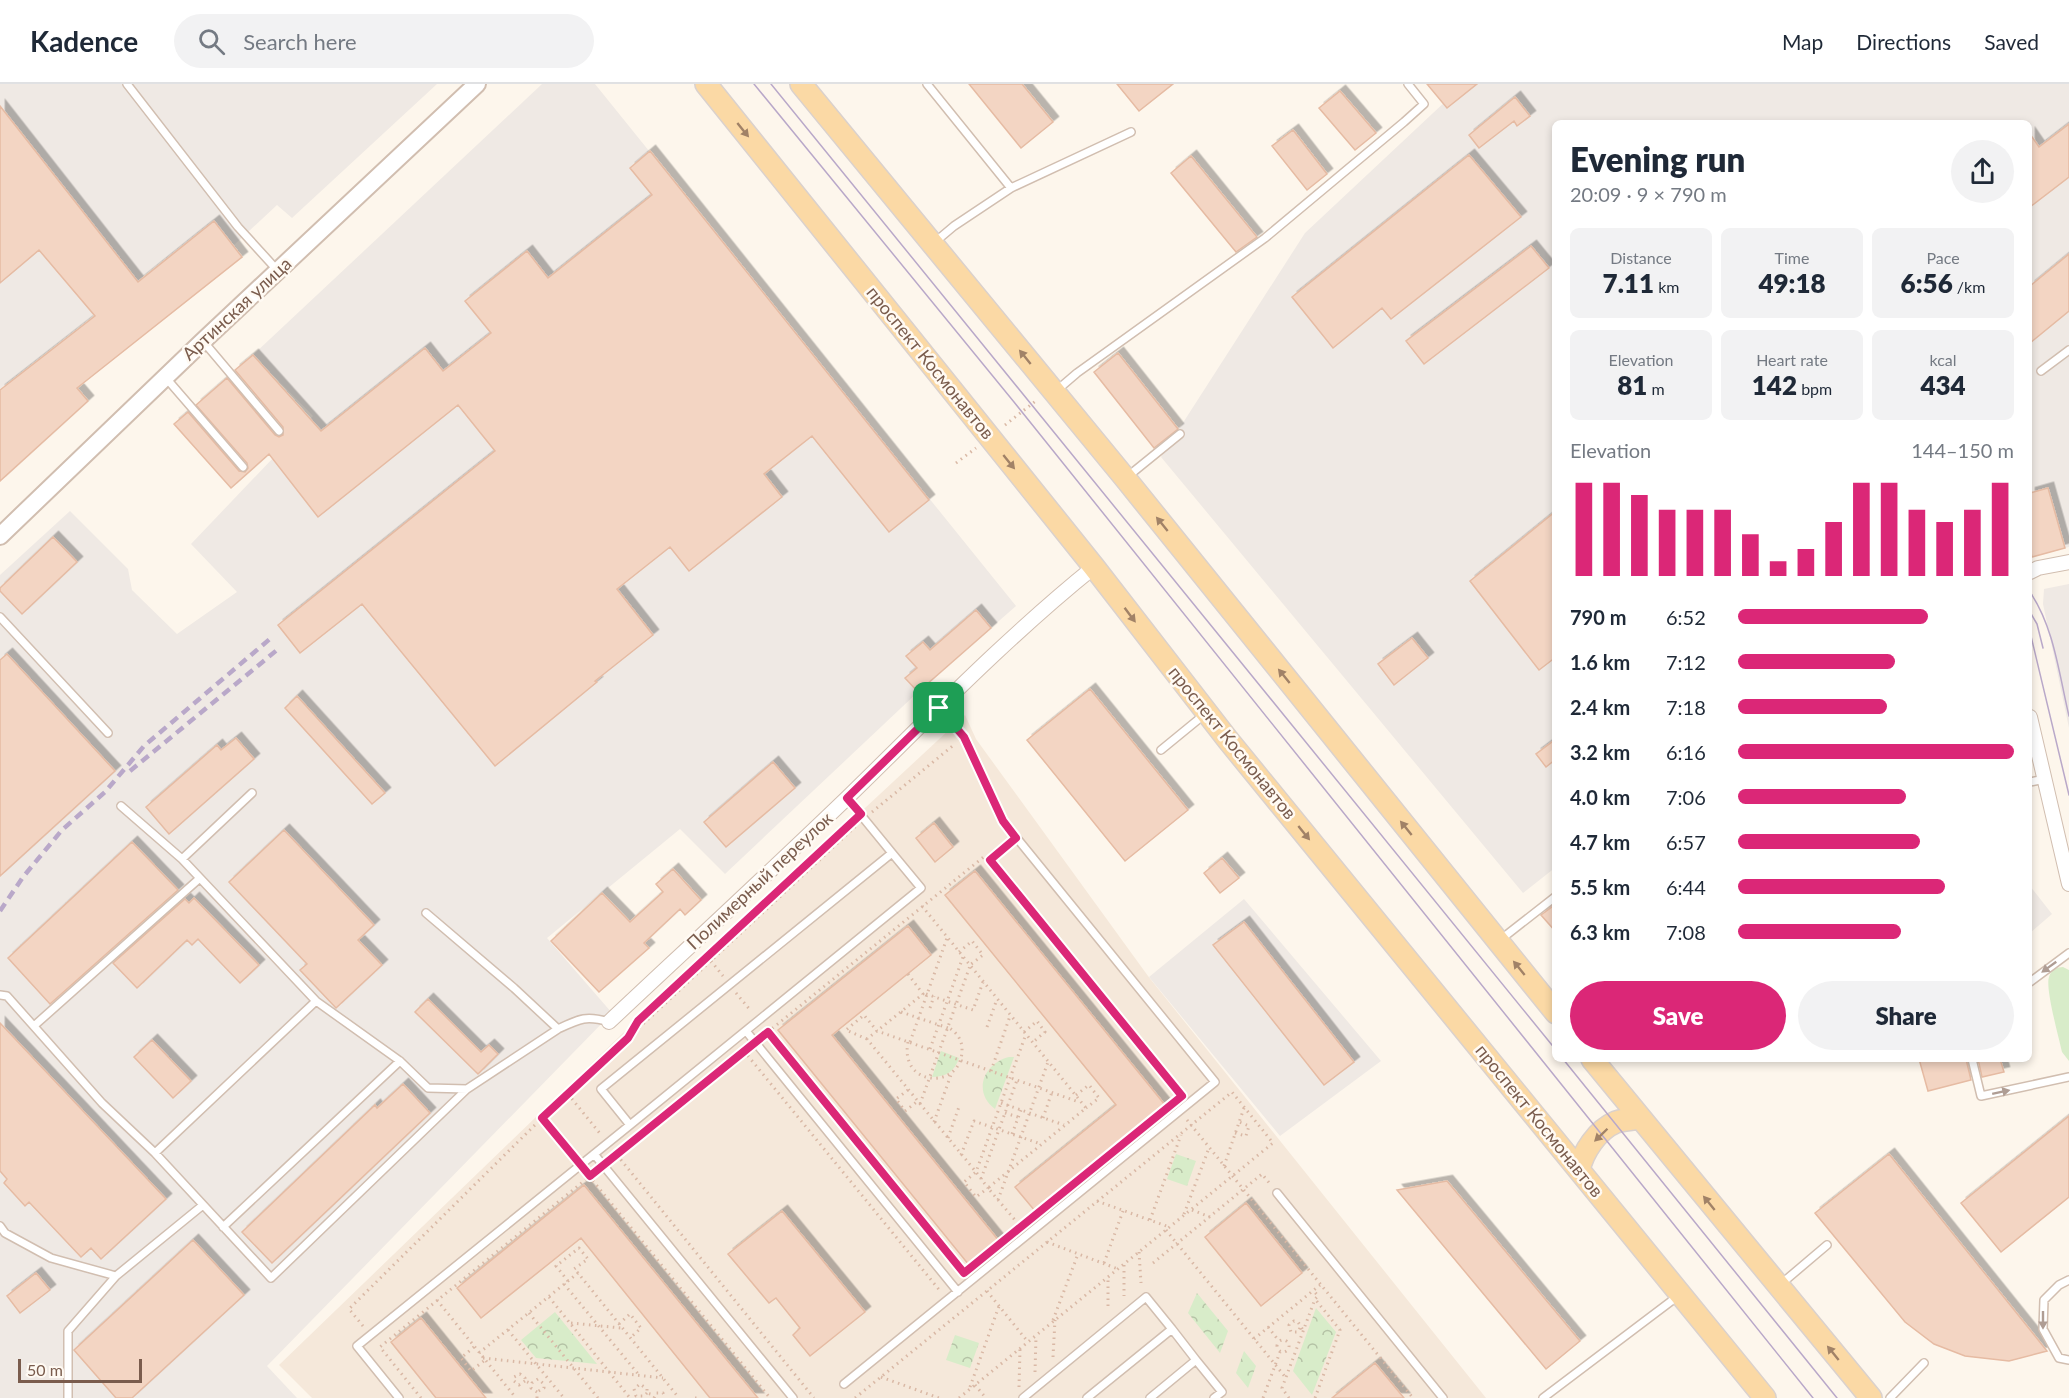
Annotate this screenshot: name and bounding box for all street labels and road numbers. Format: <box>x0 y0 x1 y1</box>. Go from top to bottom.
street label: Артинская улица <box>177 252 295 364</box>
street label: проспект Космонавтов <box>862 281 999 443</box>
street label: проспект Космонавтов <box>1164 661 1301 823</box>
street label: Полимерный переулок <box>682 806 837 954</box>
street label: проспект Космонавтов <box>1471 1039 1608 1201</box>

